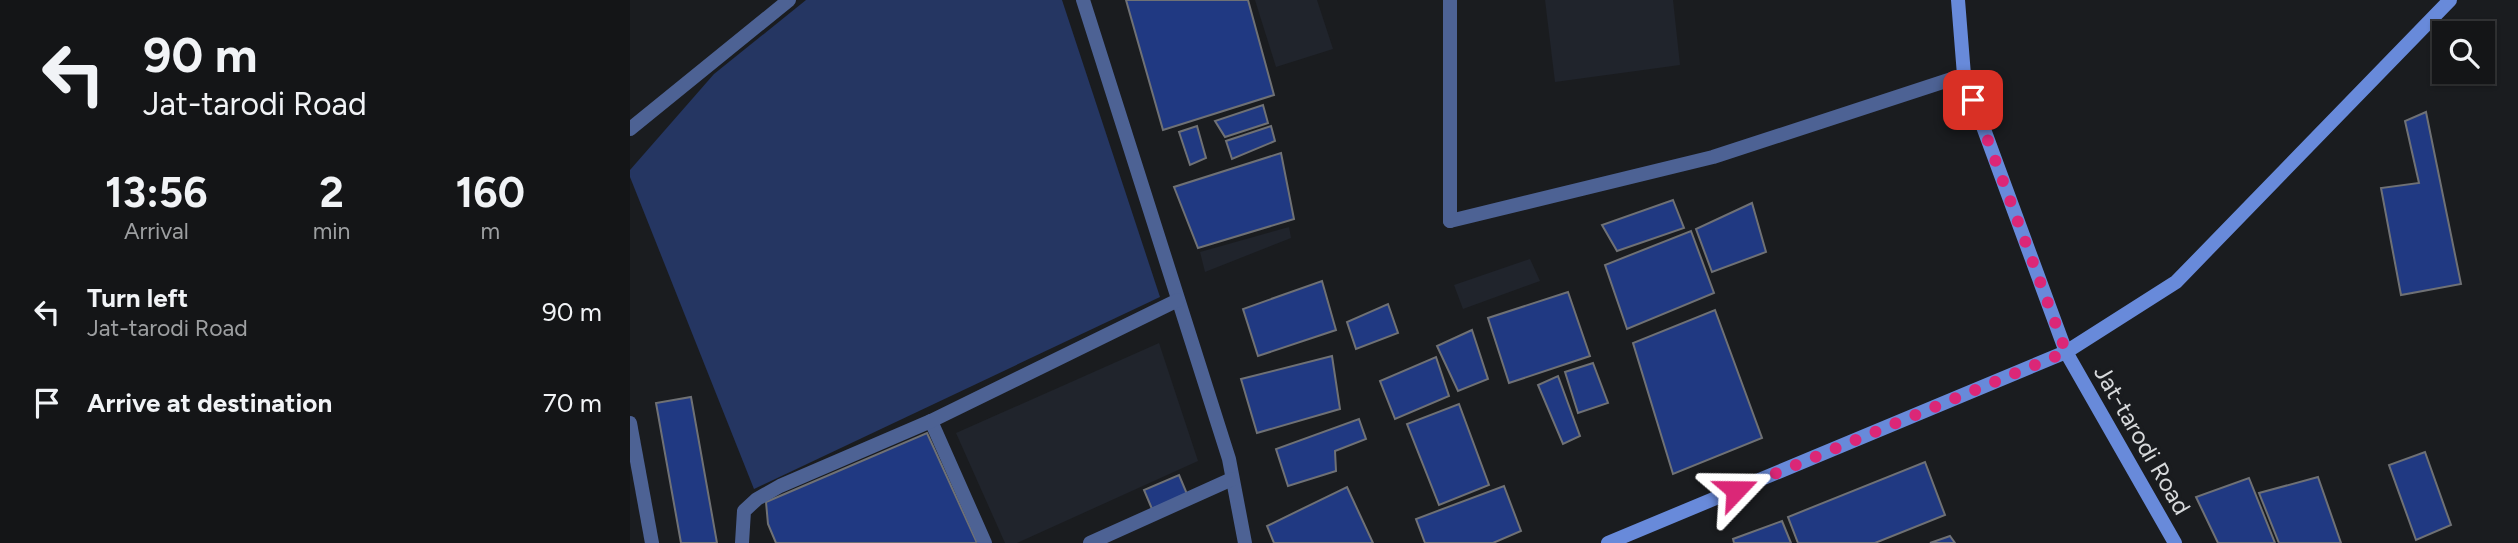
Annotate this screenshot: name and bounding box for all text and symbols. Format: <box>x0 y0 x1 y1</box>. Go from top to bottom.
map controls <box>2432 21 2495 84</box>
button: search <box>2432 21 2495 84</box>
text: 90 m <box>143 25 258 84</box>
icon: left <box>28 28 119 119</box>
pin <box>1943 70 2003 130</box>
icon: arrive <box>1954 81 1992 119</box>
text: Jat-tarodi Road <box>143 85 367 123</box>
text: 13:56 <box>105 167 208 218</box>
text: 2 <box>319 167 344 218</box>
text: 160 <box>456 167 525 218</box>
text: Arrival <box>124 217 189 245</box>
text: min <box>313 217 350 245</box>
text: m <box>480 217 500 245</box>
text: Turn left <box>87 282 188 314</box>
icon: left <box>28 293 66 331</box>
text: 90 m <box>542 296 602 328</box>
text: Jat-tarodi Road <box>87 314 248 342</box>
street label: Jat-tarodi Road <box>2088 360 2197 520</box>
icon: arrive <box>28 384 66 422</box>
text: Arrive at destination <box>87 387 332 419</box>
text: 70 m <box>543 387 602 419</box>
position arrow <box>1699 453 1773 527</box>

